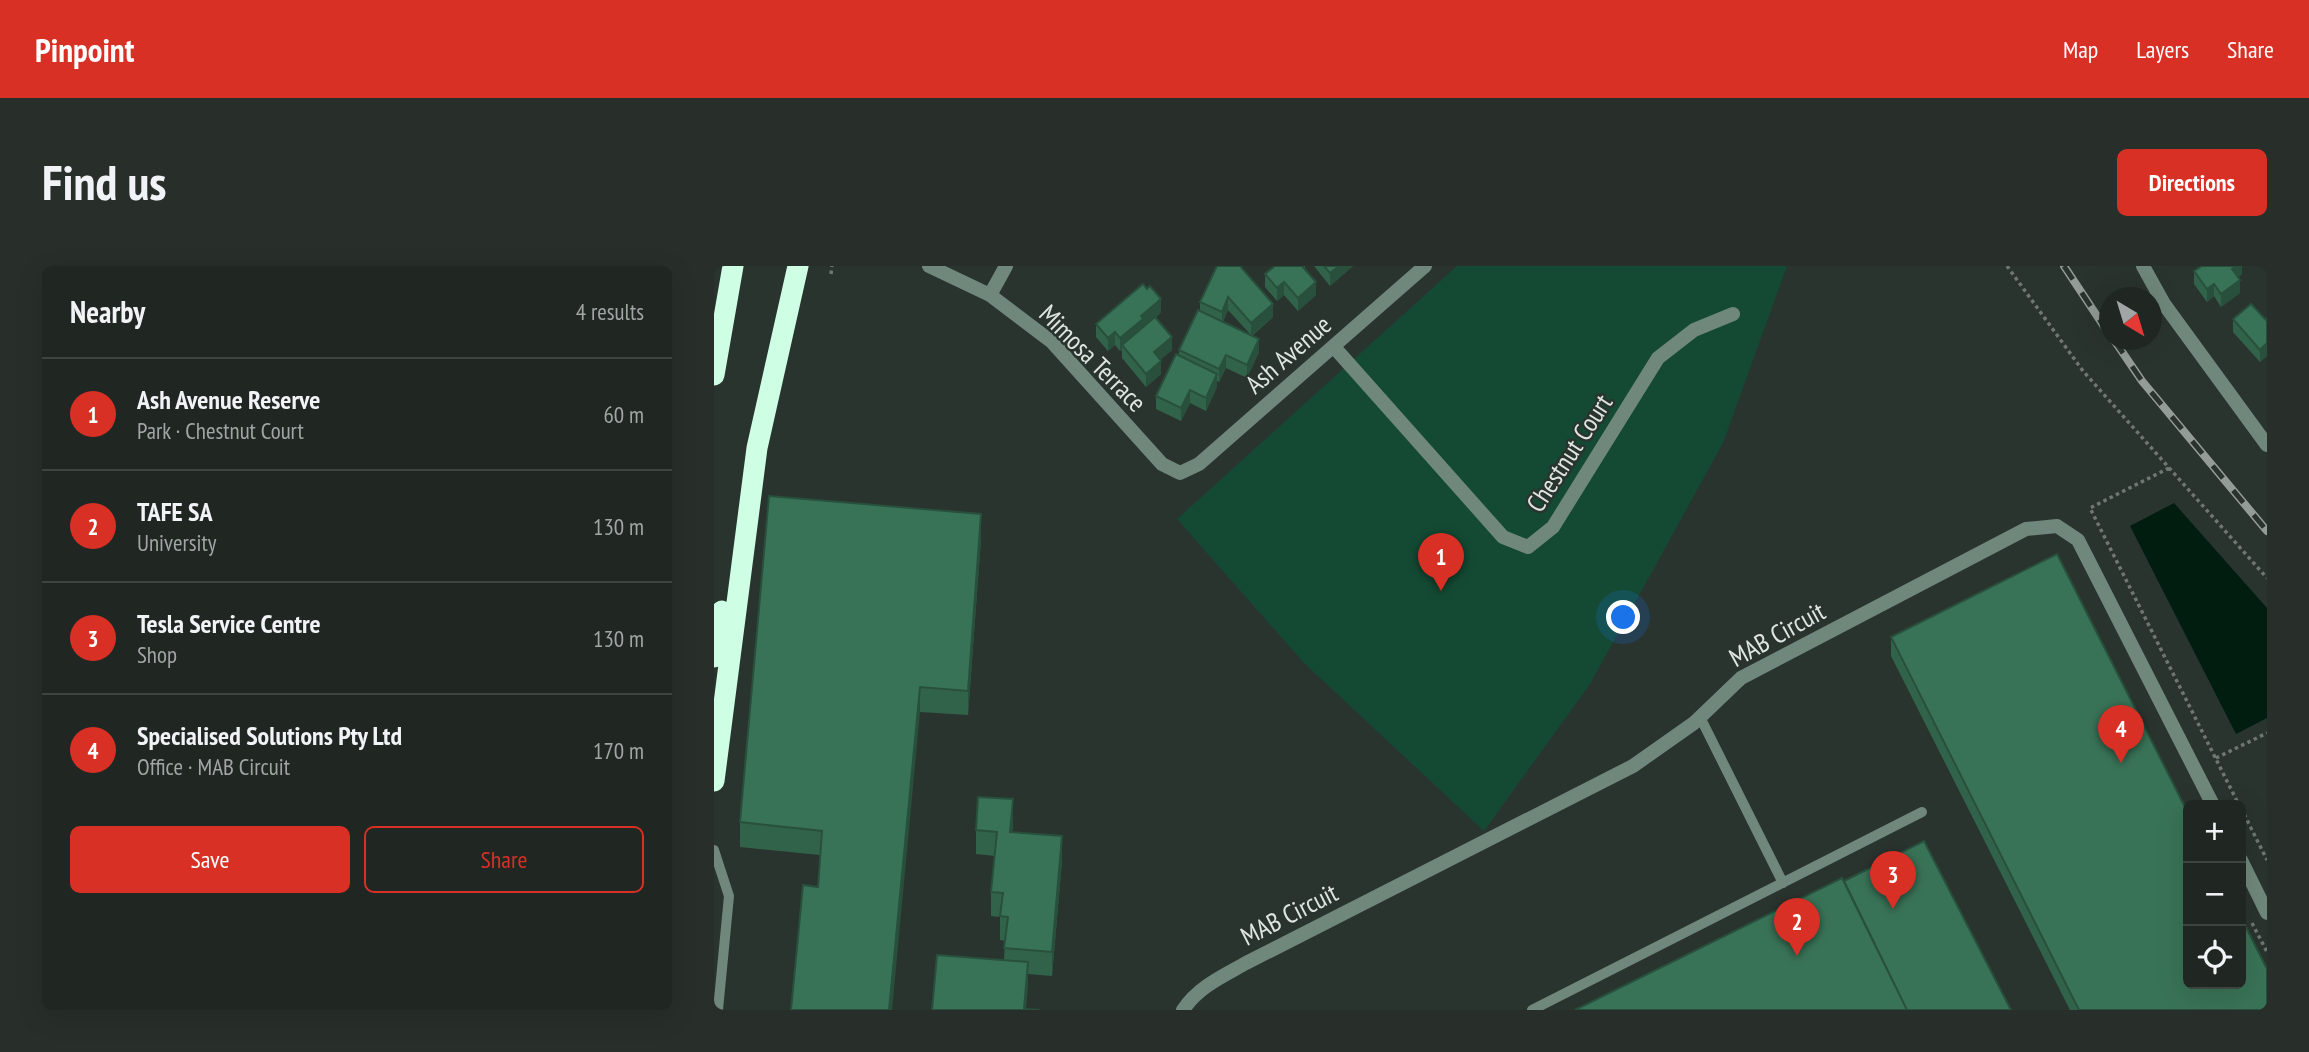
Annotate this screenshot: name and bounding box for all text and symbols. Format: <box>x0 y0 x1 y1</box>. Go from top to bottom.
text: Pinpoint <box>35 28 134 71</box>
text: Map <box>2063 34 2098 65</box>
text: Layers <box>2136 34 2189 65</box>
text: Share <box>2227 34 2274 65</box>
button: Directions <box>2117 149 2267 216</box>
text: Find us <box>42 150 166 214</box>
north arrow <box>2099 287 2162 350</box>
text: Nearby <box>70 292 145 331</box>
text: 4 results <box>576 297 644 326</box>
street label: Mimosa Terrace <box>1032 297 1154 419</box>
street label: Ash Avenue <box>1238 308 1338 400</box>
text: Ash Avenue Reserve <box>137 383 320 416</box>
street label: Chestnut Court <box>1519 388 1619 518</box>
text: 1 <box>88 400 99 429</box>
text: 60 m <box>603 400 644 429</box>
text: Park · Chestnut Court <box>137 416 304 445</box>
text: TAFE SA <box>137 495 212 528</box>
text: 2 <box>88 512 99 541</box>
text: 130 m <box>593 512 644 541</box>
text: University <box>137 528 216 557</box>
pin: 1 <box>1418 533 1464 591</box>
street label: MAB Circuit <box>1723 594 1831 674</box>
your location <box>1606 600 1640 634</box>
text: Tesla Service Centre <box>137 607 321 640</box>
text: 3 <box>88 624 99 653</box>
text: 130 m <box>593 624 644 653</box>
text: Shop <box>137 640 177 669</box>
pin: 4 <box>2098 705 2144 763</box>
text: Specialised Solutions Pty Ltd <box>137 719 402 752</box>
text: 4 <box>88 736 99 765</box>
text: 170 m <box>593 736 644 765</box>
text: Office · MAB Circuit <box>137 752 290 781</box>
map controls <box>2183 800 2246 989</box>
button: + <box>2183 800 2246 863</box>
button: Save <box>70 826 350 893</box>
button: Share <box>364 826 644 893</box>
pin: 3 <box>1870 851 1916 909</box>
button: − <box>2183 863 2246 926</box>
street label: MAB Circuit <box>1235 876 1343 952</box>
pin: 2 <box>1774 898 1820 956</box>
button: locate <box>2183 926 2246 989</box>

